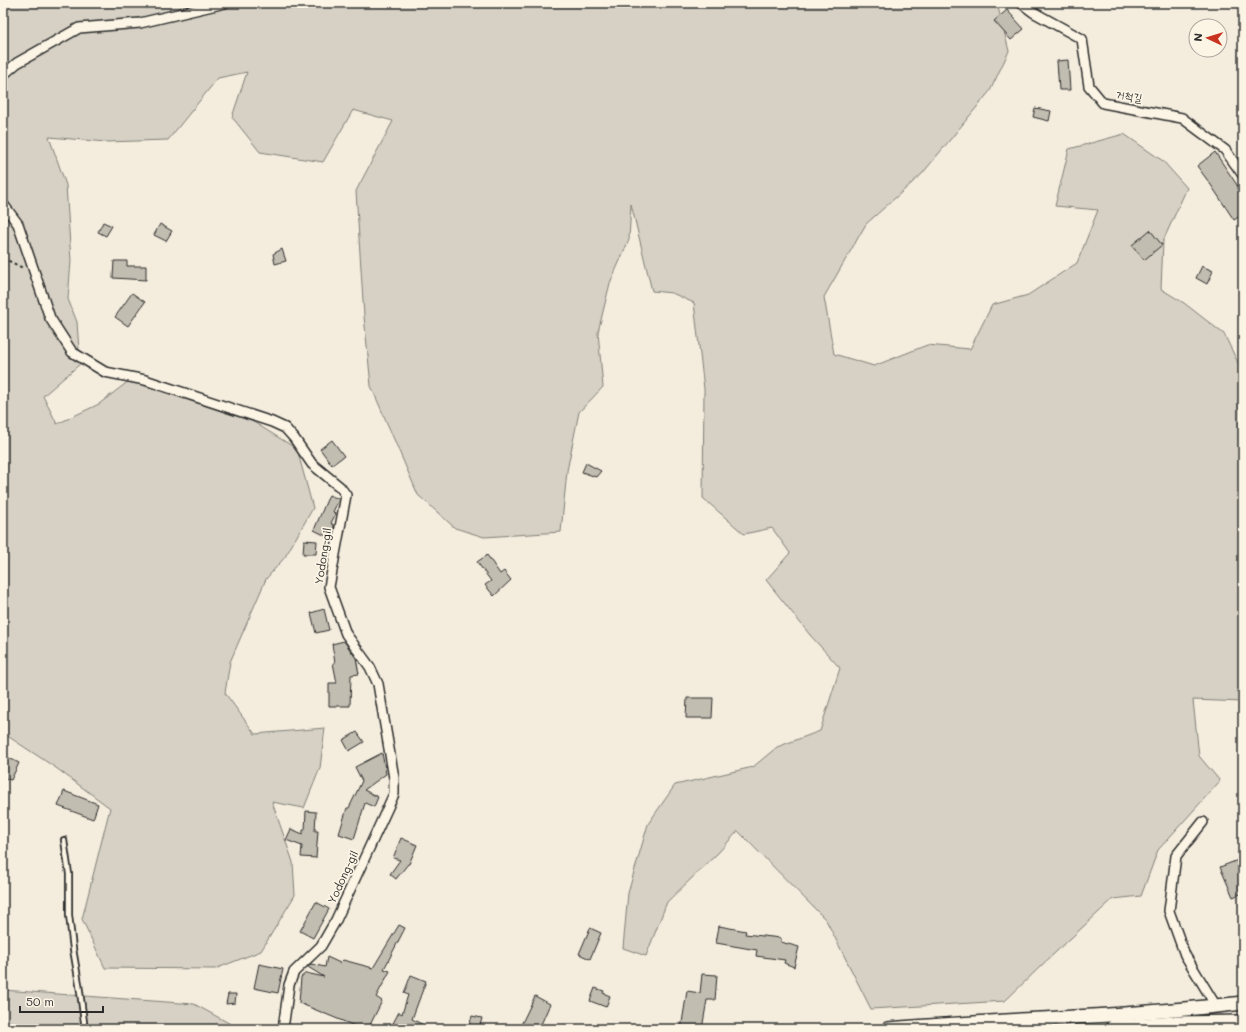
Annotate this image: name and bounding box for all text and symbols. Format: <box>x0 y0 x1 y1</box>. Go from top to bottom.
north arrow <box>1188 18 1228 58</box>
text: N <box>1190 33 1205 42</box>
street label: 거척길 <box>1115 86 1144 105</box>
street label: Yodong-gil <box>311 527 334 585</box>
street label: Yodong-gil <box>324 848 361 906</box>
scale bar <box>20 988 103 1014</box>
text: 50 m <box>26 993 54 1009</box>

